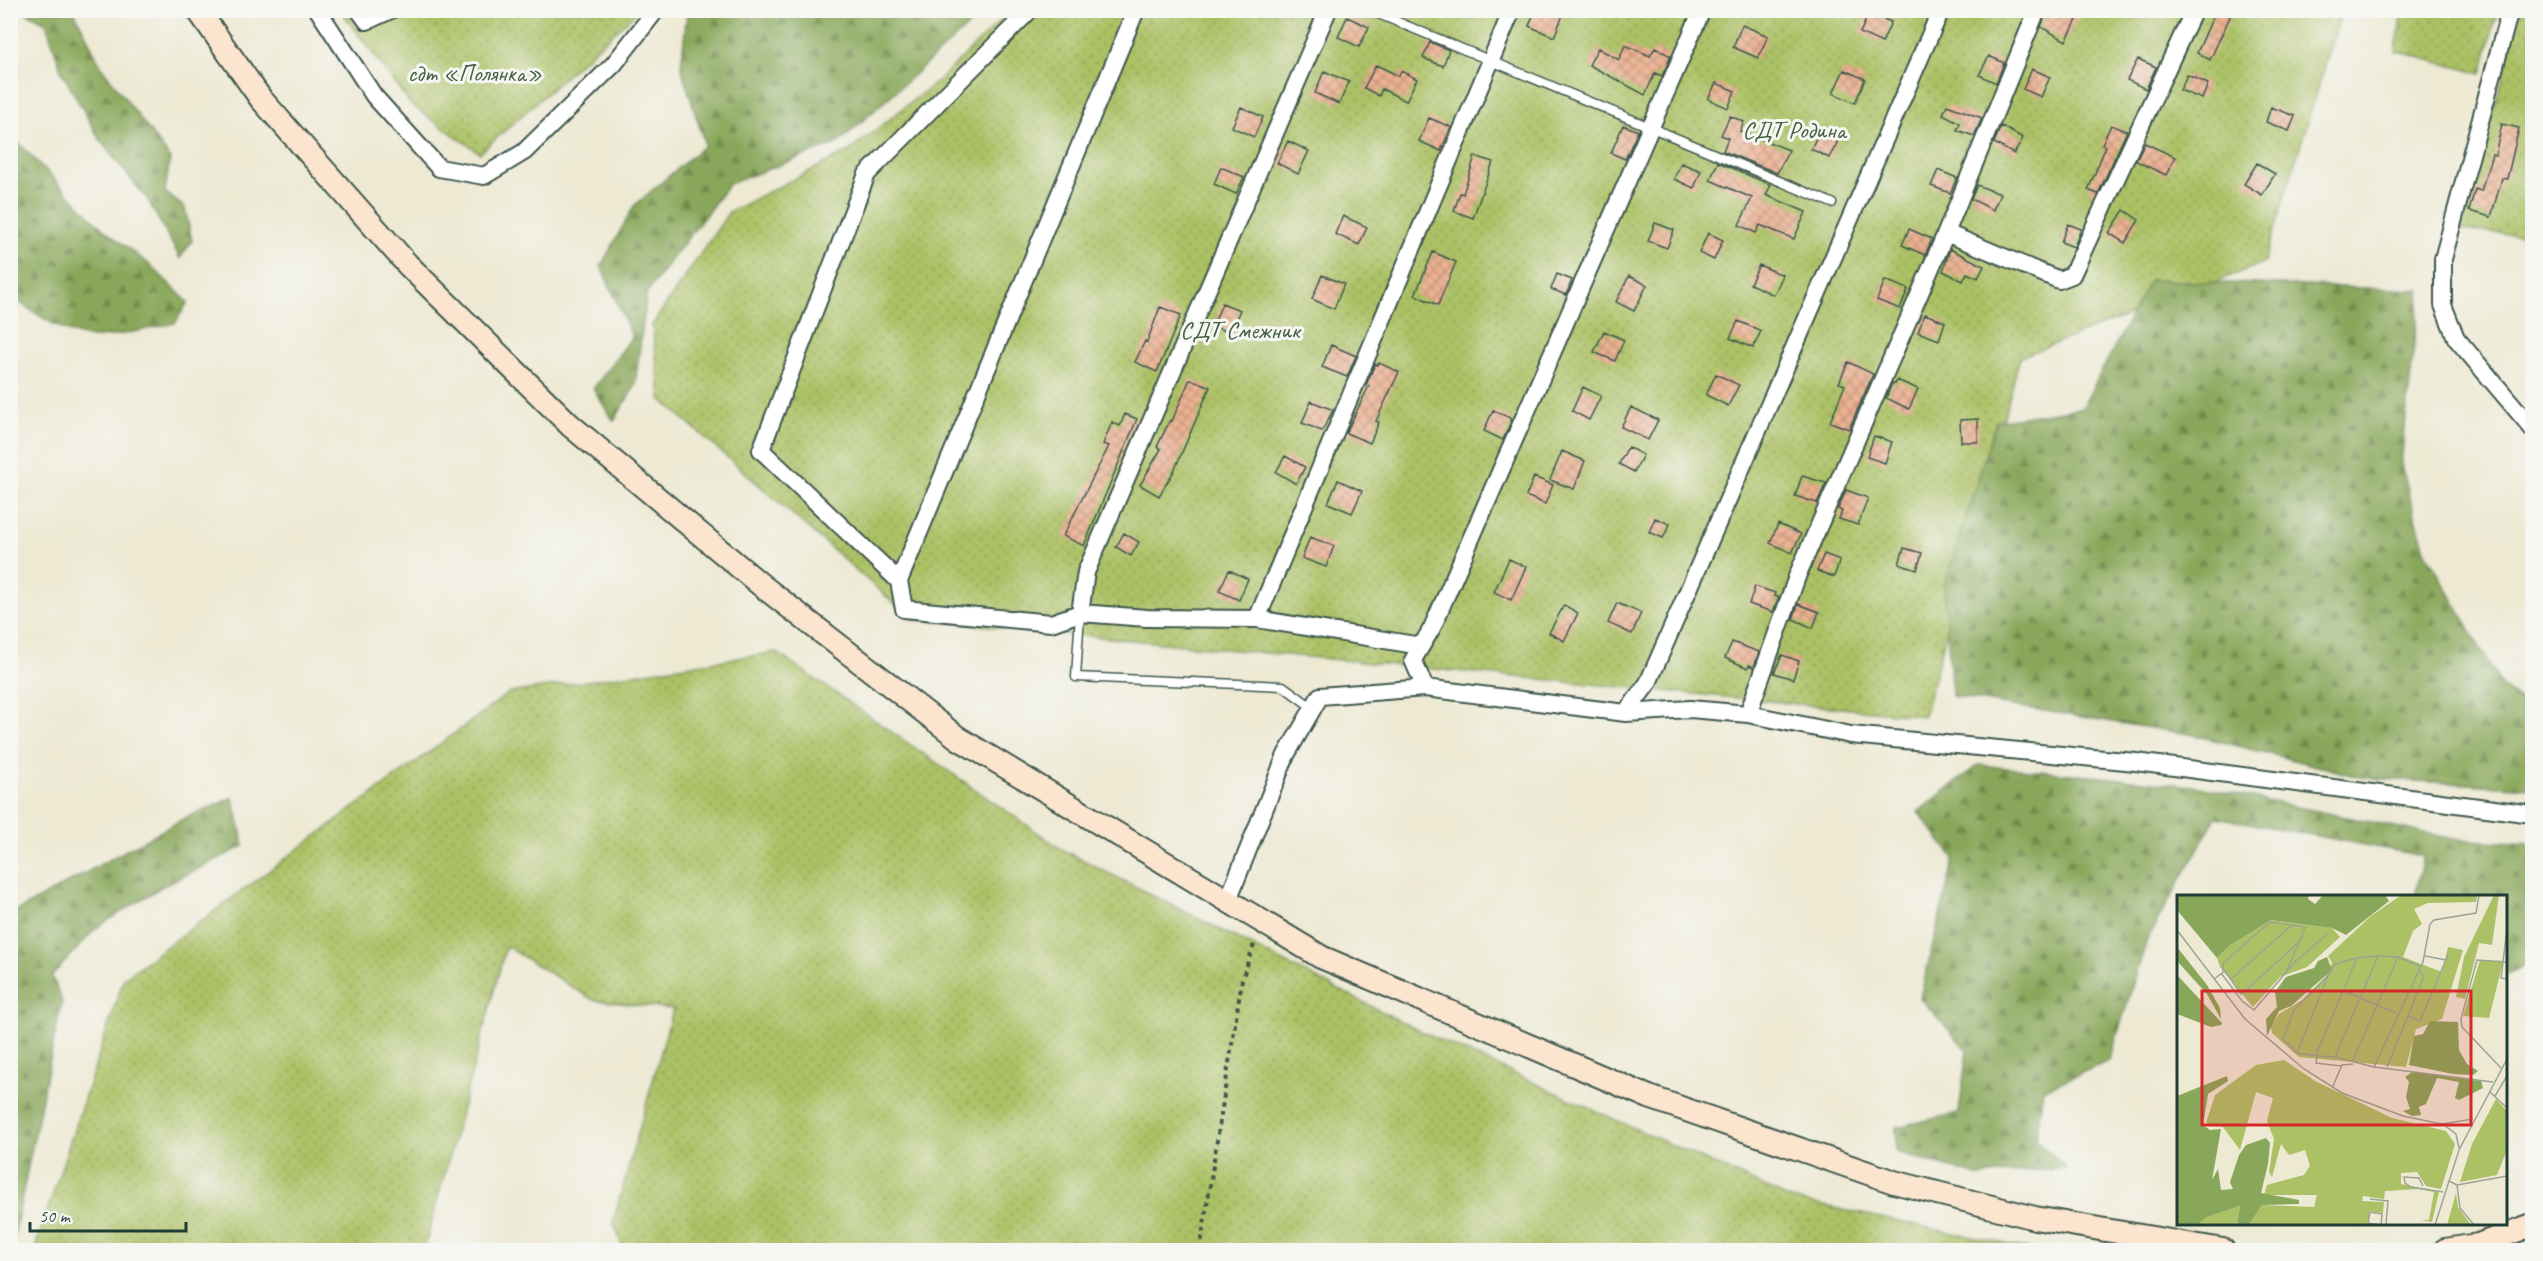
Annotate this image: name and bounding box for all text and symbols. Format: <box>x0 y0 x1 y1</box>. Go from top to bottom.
park label: сдт «Полянка» <box>408 58 542 88</box>
park label: СДТ Родина <box>1743 115 1848 145</box>
park label: СДТ Смежник <box>1180 315 1302 345</box>
inset map <box>2177 895 2507 1225</box>
scale bar <box>30 1195 186 1233</box>
text: 50 m <box>39 1205 72 1227</box>

